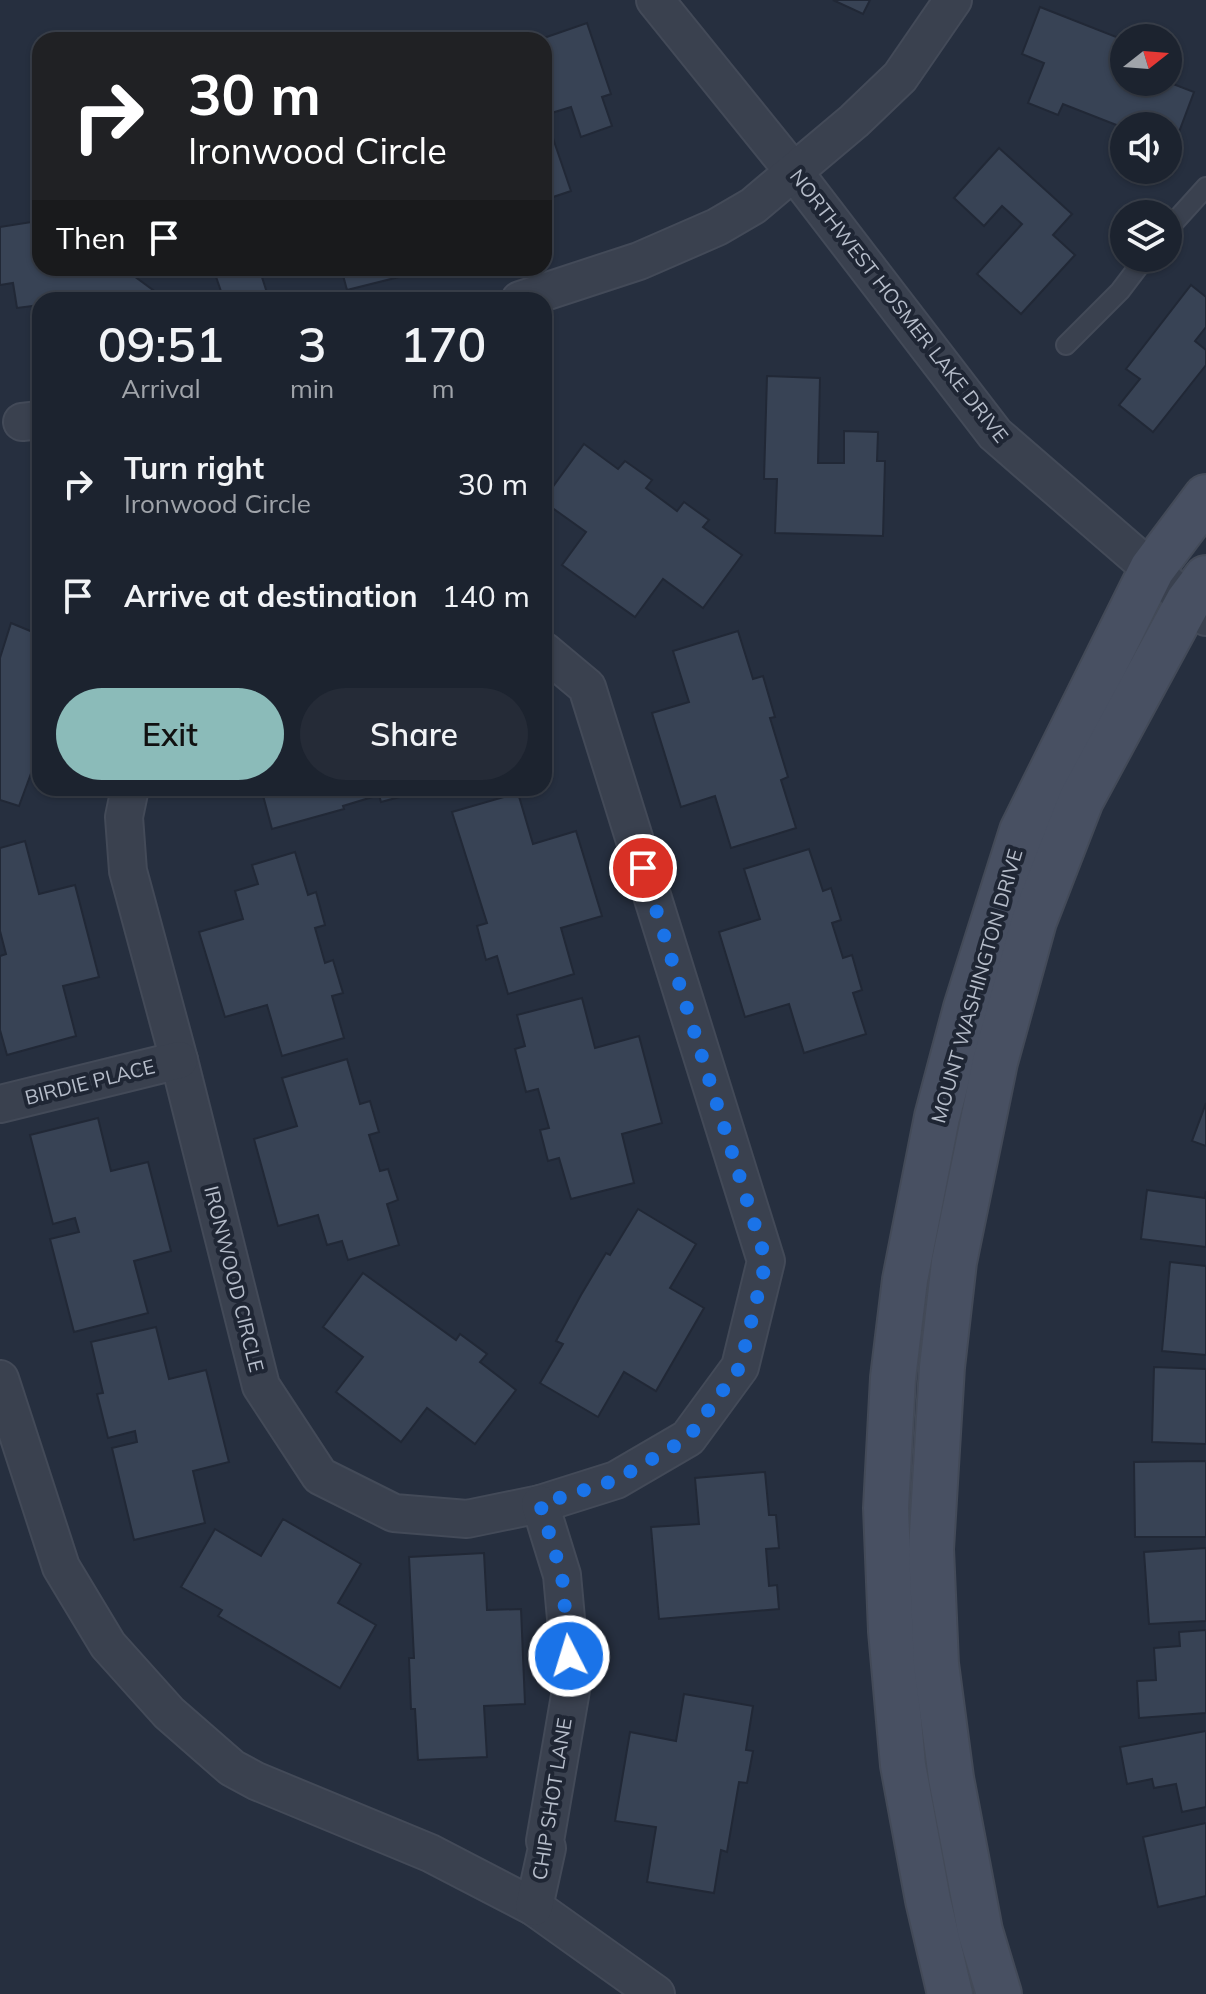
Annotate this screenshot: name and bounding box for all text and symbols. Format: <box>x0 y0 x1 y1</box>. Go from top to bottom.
north arrow <box>1110 24 1182 96</box>
map controls <box>1110 24 1182 272</box>
text: 30 m <box>188 59 321 129</box>
icon: right <box>56 64 160 168</box>
button: sound <box>1110 112 1182 184</box>
text: Ironwood Circle <box>188 128 447 173</box>
street label: NORTHWEST HOSMER LAKE DRIVE <box>785 164 1014 447</box>
button: layers <box>1110 200 1182 272</box>
icon: arrive <box>142 216 186 260</box>
text: Then <box>56 219 126 257</box>
text: 09:51 <box>98 314 224 374</box>
text: 3 <box>298 314 326 374</box>
text: 170 <box>400 314 486 374</box>
text: Arrival <box>121 372 201 405</box>
text: min <box>290 372 334 405</box>
text: m <box>432 372 455 405</box>
text: Turn right <box>124 449 264 487</box>
icon: right <box>56 462 100 506</box>
text: 30 m <box>458 465 528 503</box>
text: Ironwood Circle <box>124 487 311 520</box>
icon: arrive <box>56 574 100 618</box>
text: Arrive at destination <box>124 577 418 615</box>
text: 140 m <box>442 577 530 615</box>
button: Exit <box>56 688 284 780</box>
button: Share <box>300 688 528 780</box>
pin <box>609 834 677 902</box>
icon: arrive <box>621 846 665 890</box>
street label: MOUNT WASHINGTON DRIVE <box>925 846 1028 1126</box>
street label: BIRDIE PLACE <box>22 1053 157 1110</box>
street label: IRONWOOD CIRCLE <box>199 1183 270 1375</box>
position arrow <box>527 1614 611 1698</box>
street label: CHIP SHOT LANE <box>526 1716 577 1882</box>

